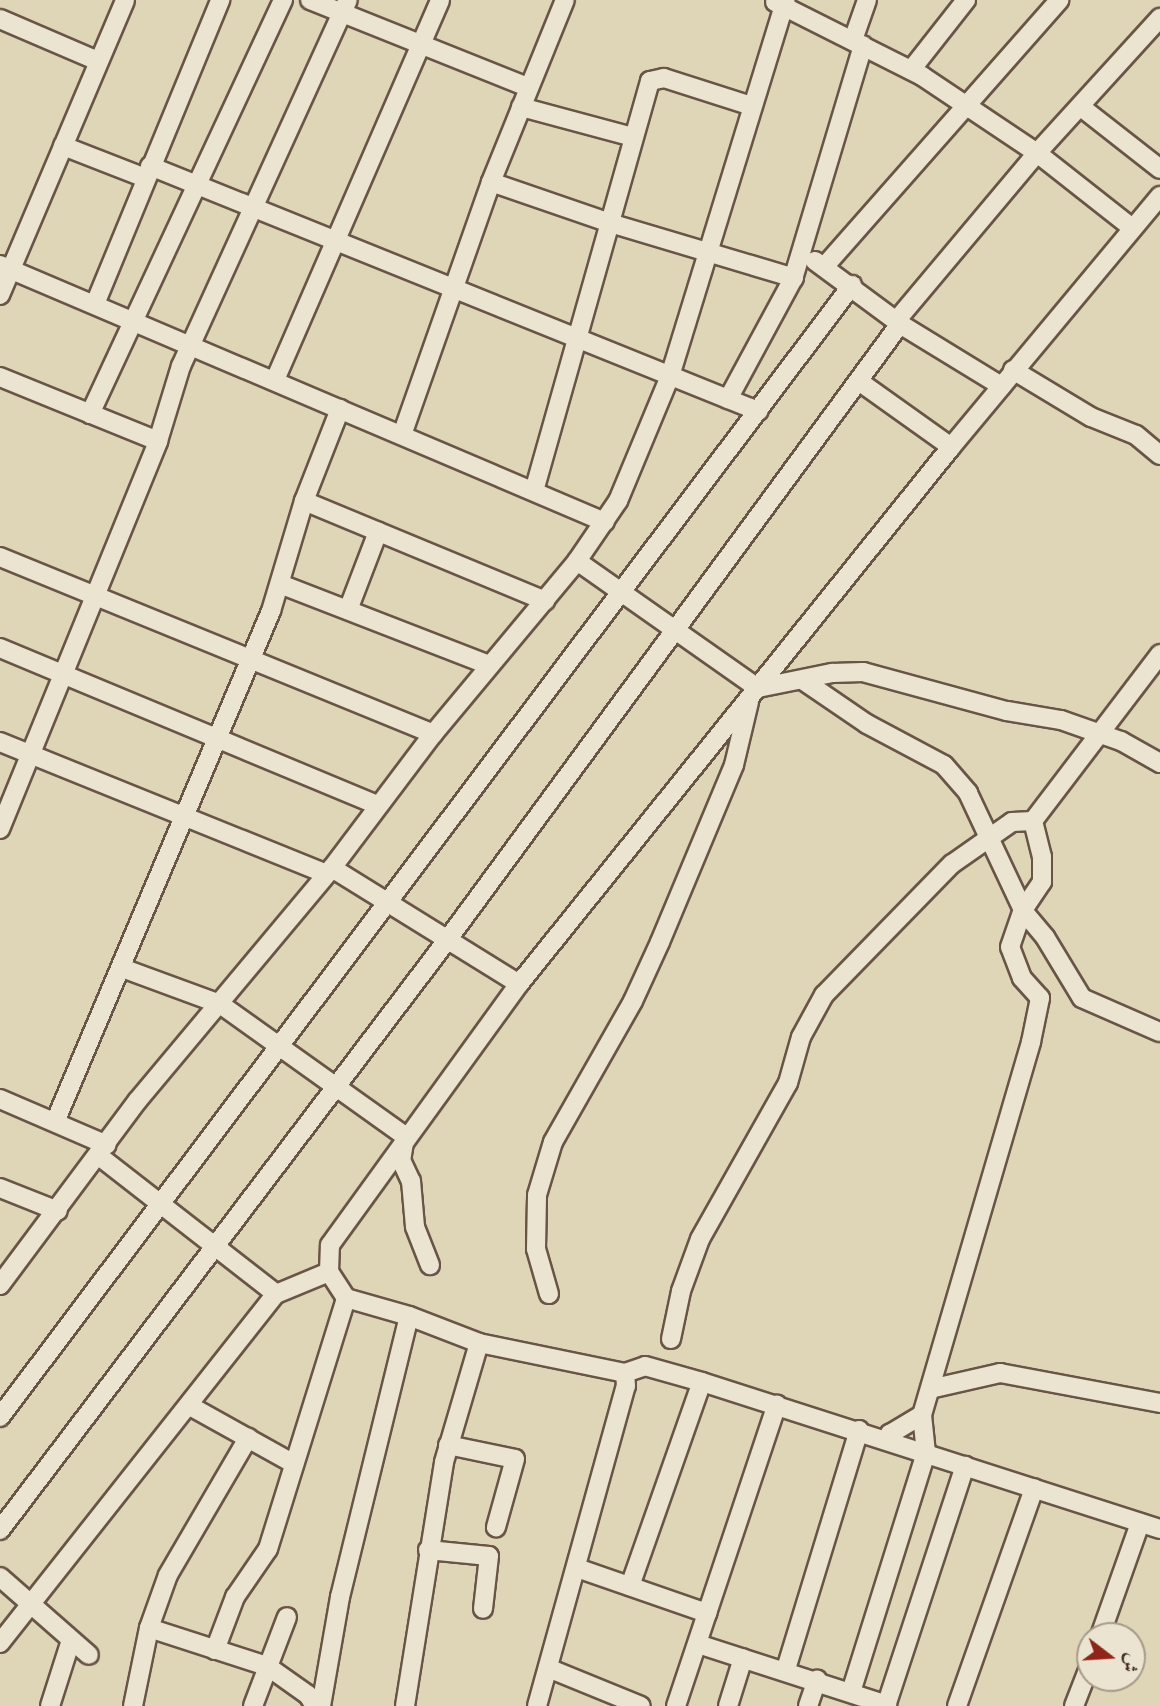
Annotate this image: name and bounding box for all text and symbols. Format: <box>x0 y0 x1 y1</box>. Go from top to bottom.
north arrow <box>1076 1622 1146 1692</box>
text: ش <box>1114 1650 1145 1676</box>

